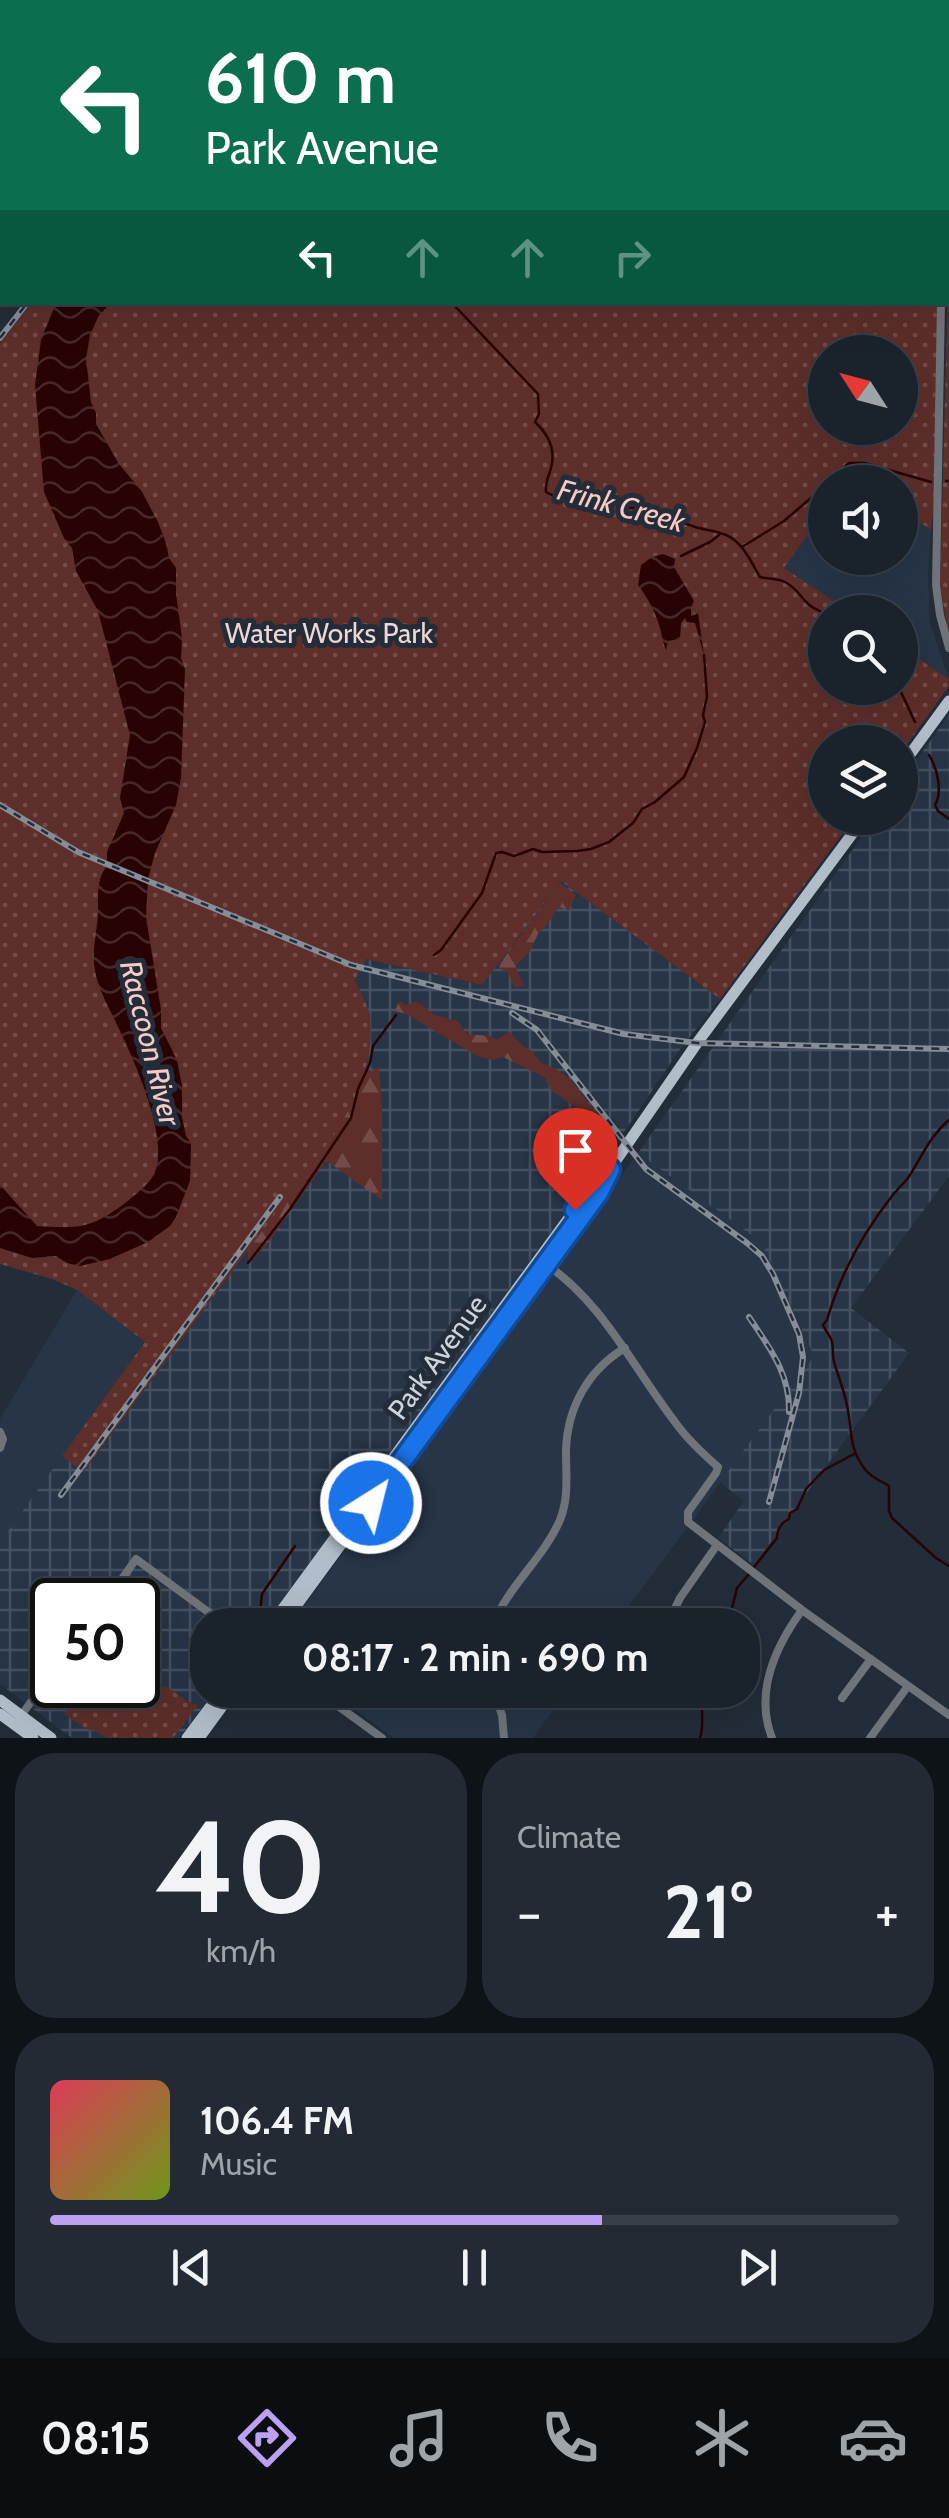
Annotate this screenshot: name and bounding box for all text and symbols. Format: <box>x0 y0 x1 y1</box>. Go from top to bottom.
text: 610 m <box>205 35 396 121</box>
icon: left <box>40 40 170 170</box>
text: Park Avenue <box>205 121 439 175</box>
icon: left <box>290 230 345 285</box>
icon: ahead <box>395 230 450 285</box>
icon: ahead <box>500 230 555 285</box>
icon: right <box>605 230 660 285</box>
north arrow <box>808 335 918 445</box>
map controls <box>808 335 918 835</box>
button: sound <box>808 465 918 575</box>
water label: Frink Creek <box>553 471 690 541</box>
button: search <box>808 595 918 705</box>
park label: Water Works Park <box>225 616 433 650</box>
button: layers <box>808 725 918 835</box>
water label: Raccoon River <box>112 956 189 1131</box>
pin <box>533 1108 618 1211</box>
icon: arrive <box>548 1123 603 1178</box>
street label: Park Avenue <box>380 1288 494 1426</box>
position arrow <box>319 1451 423 1555</box>
speed limit sign: 50 <box>30 1578 160 1708</box>
text: 08:17 · 2 min · 690 m <box>302 1634 648 1681</box>
text: 40 <box>155 1787 327 1945</box>
text: Climate <box>517 1817 621 1856</box>
text: 21° <box>663 1866 753 1957</box>
text: − <box>517 1879 541 1946</box>
text: + <box>875 1879 899 1946</box>
text: km/h <box>206 1931 276 1970</box>
text: 106.4 FM <box>200 2097 354 2144</box>
text: Music <box>200 2144 277 2183</box>
icon: previous <box>164 2240 219 2295</box>
icon: pause <box>447 2240 502 2295</box>
icon: next <box>730 2240 785 2295</box>
icon: directions <box>232 2403 302 2473</box>
icon: music <box>384 2403 454 2473</box>
icon: phone <box>535 2403 605 2473</box>
icon: climate <box>687 2403 757 2473</box>
icon: car <box>838 2403 908 2473</box>
text: 08:15 <box>41 2411 150 2465</box>

